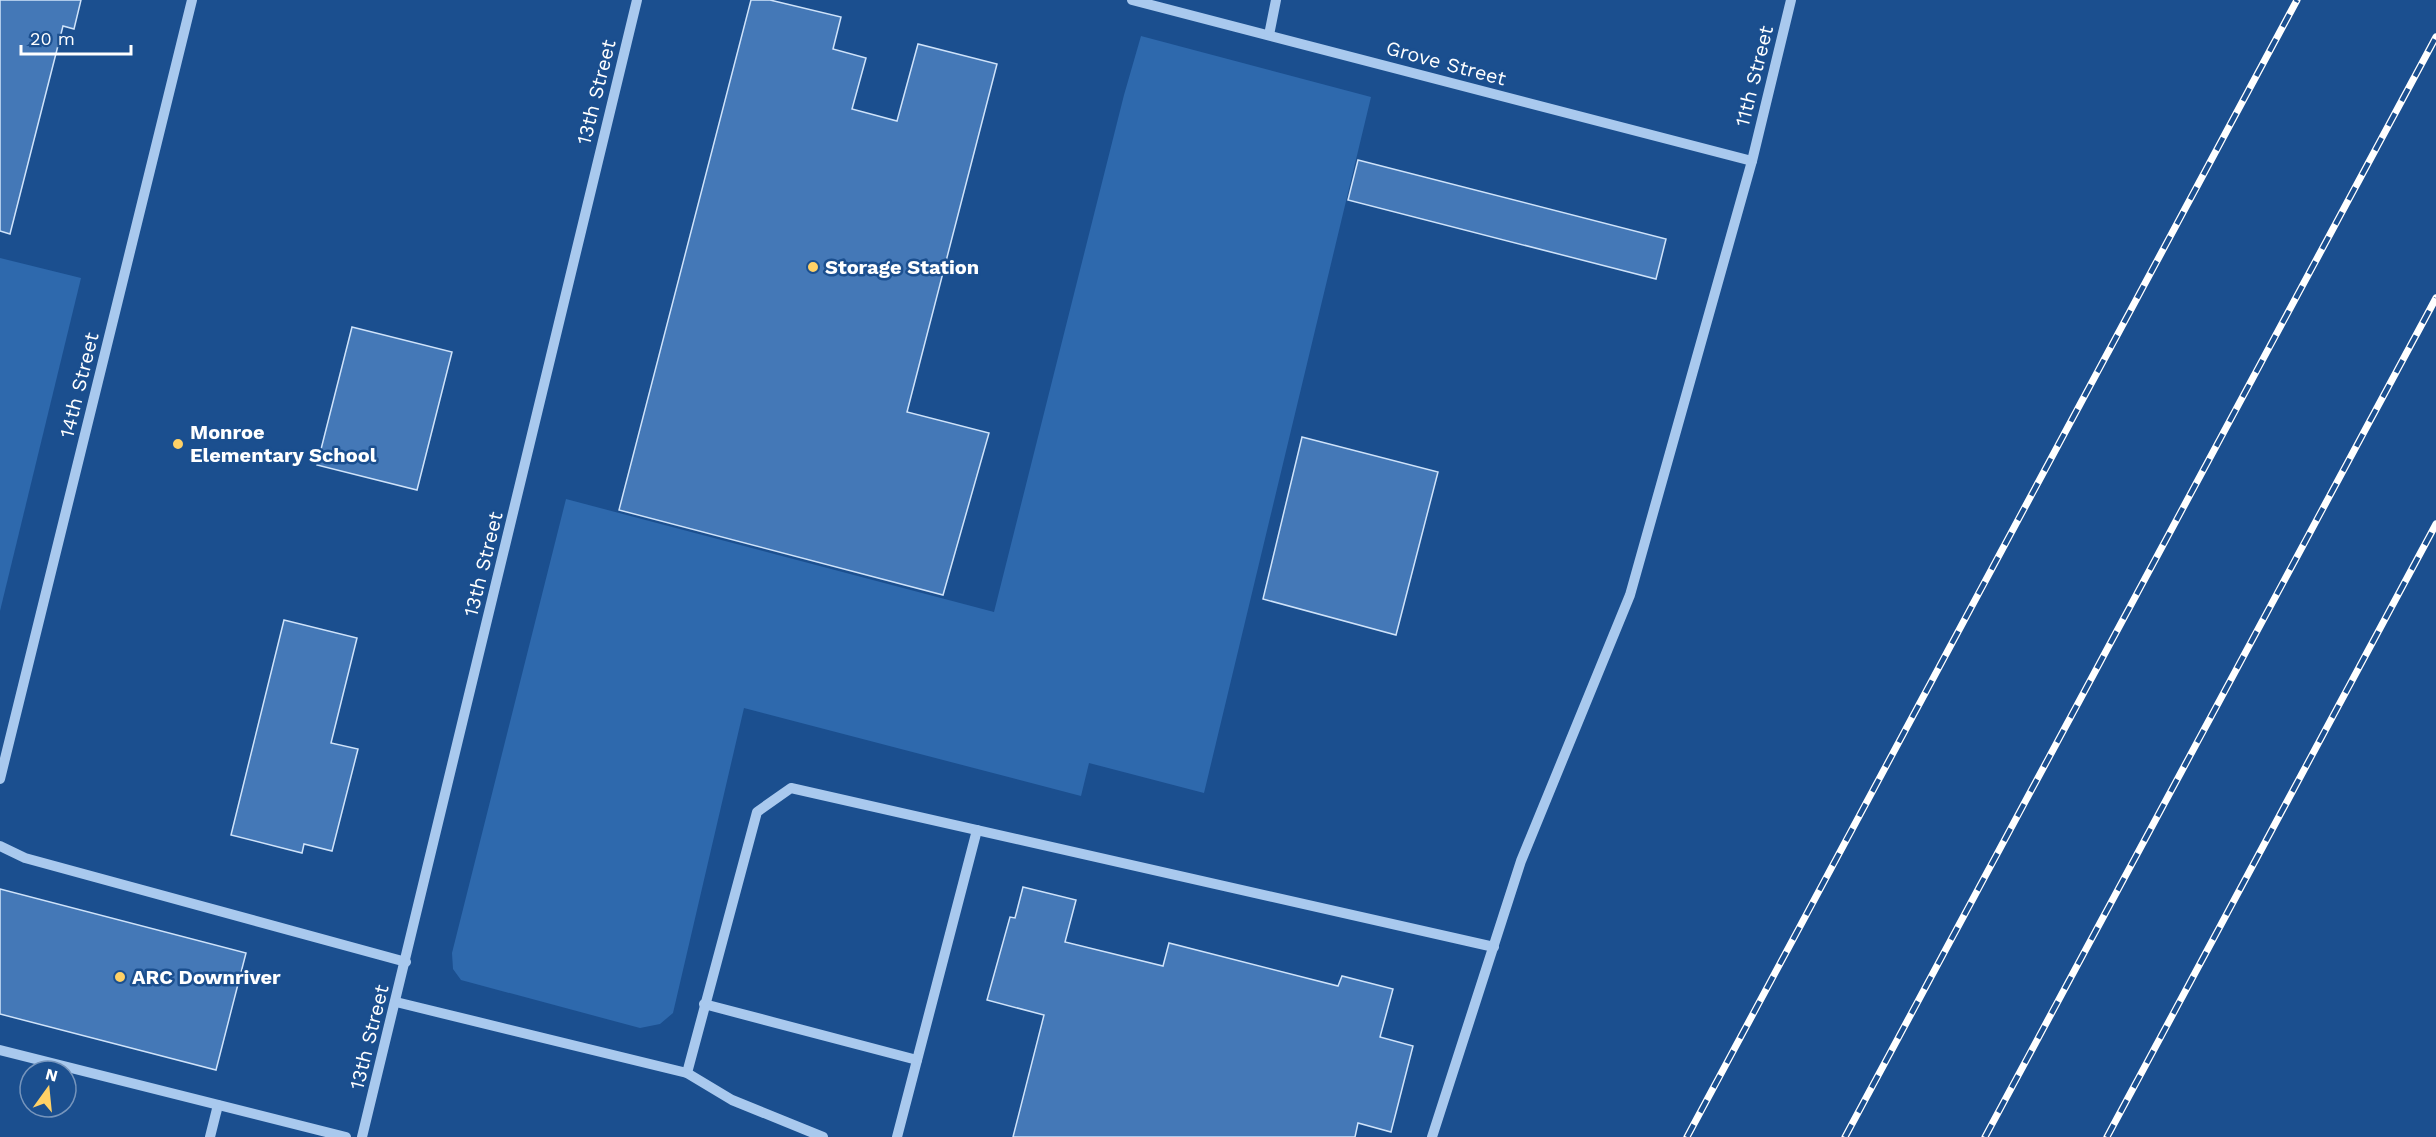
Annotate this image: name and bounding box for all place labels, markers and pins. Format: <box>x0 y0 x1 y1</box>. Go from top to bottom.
place label: Storage Station <box>825 255 979 279</box>
marker: Storage Station <box>806 260 820 274</box>
place label: Monroe Elementary School <box>190 420 377 467</box>
marker: Monroe Elementary School <box>171 437 185 451</box>
place label: ARC Downriver <box>132 965 281 989</box>
marker: ARC Downriver <box>113 970 127 984</box>

